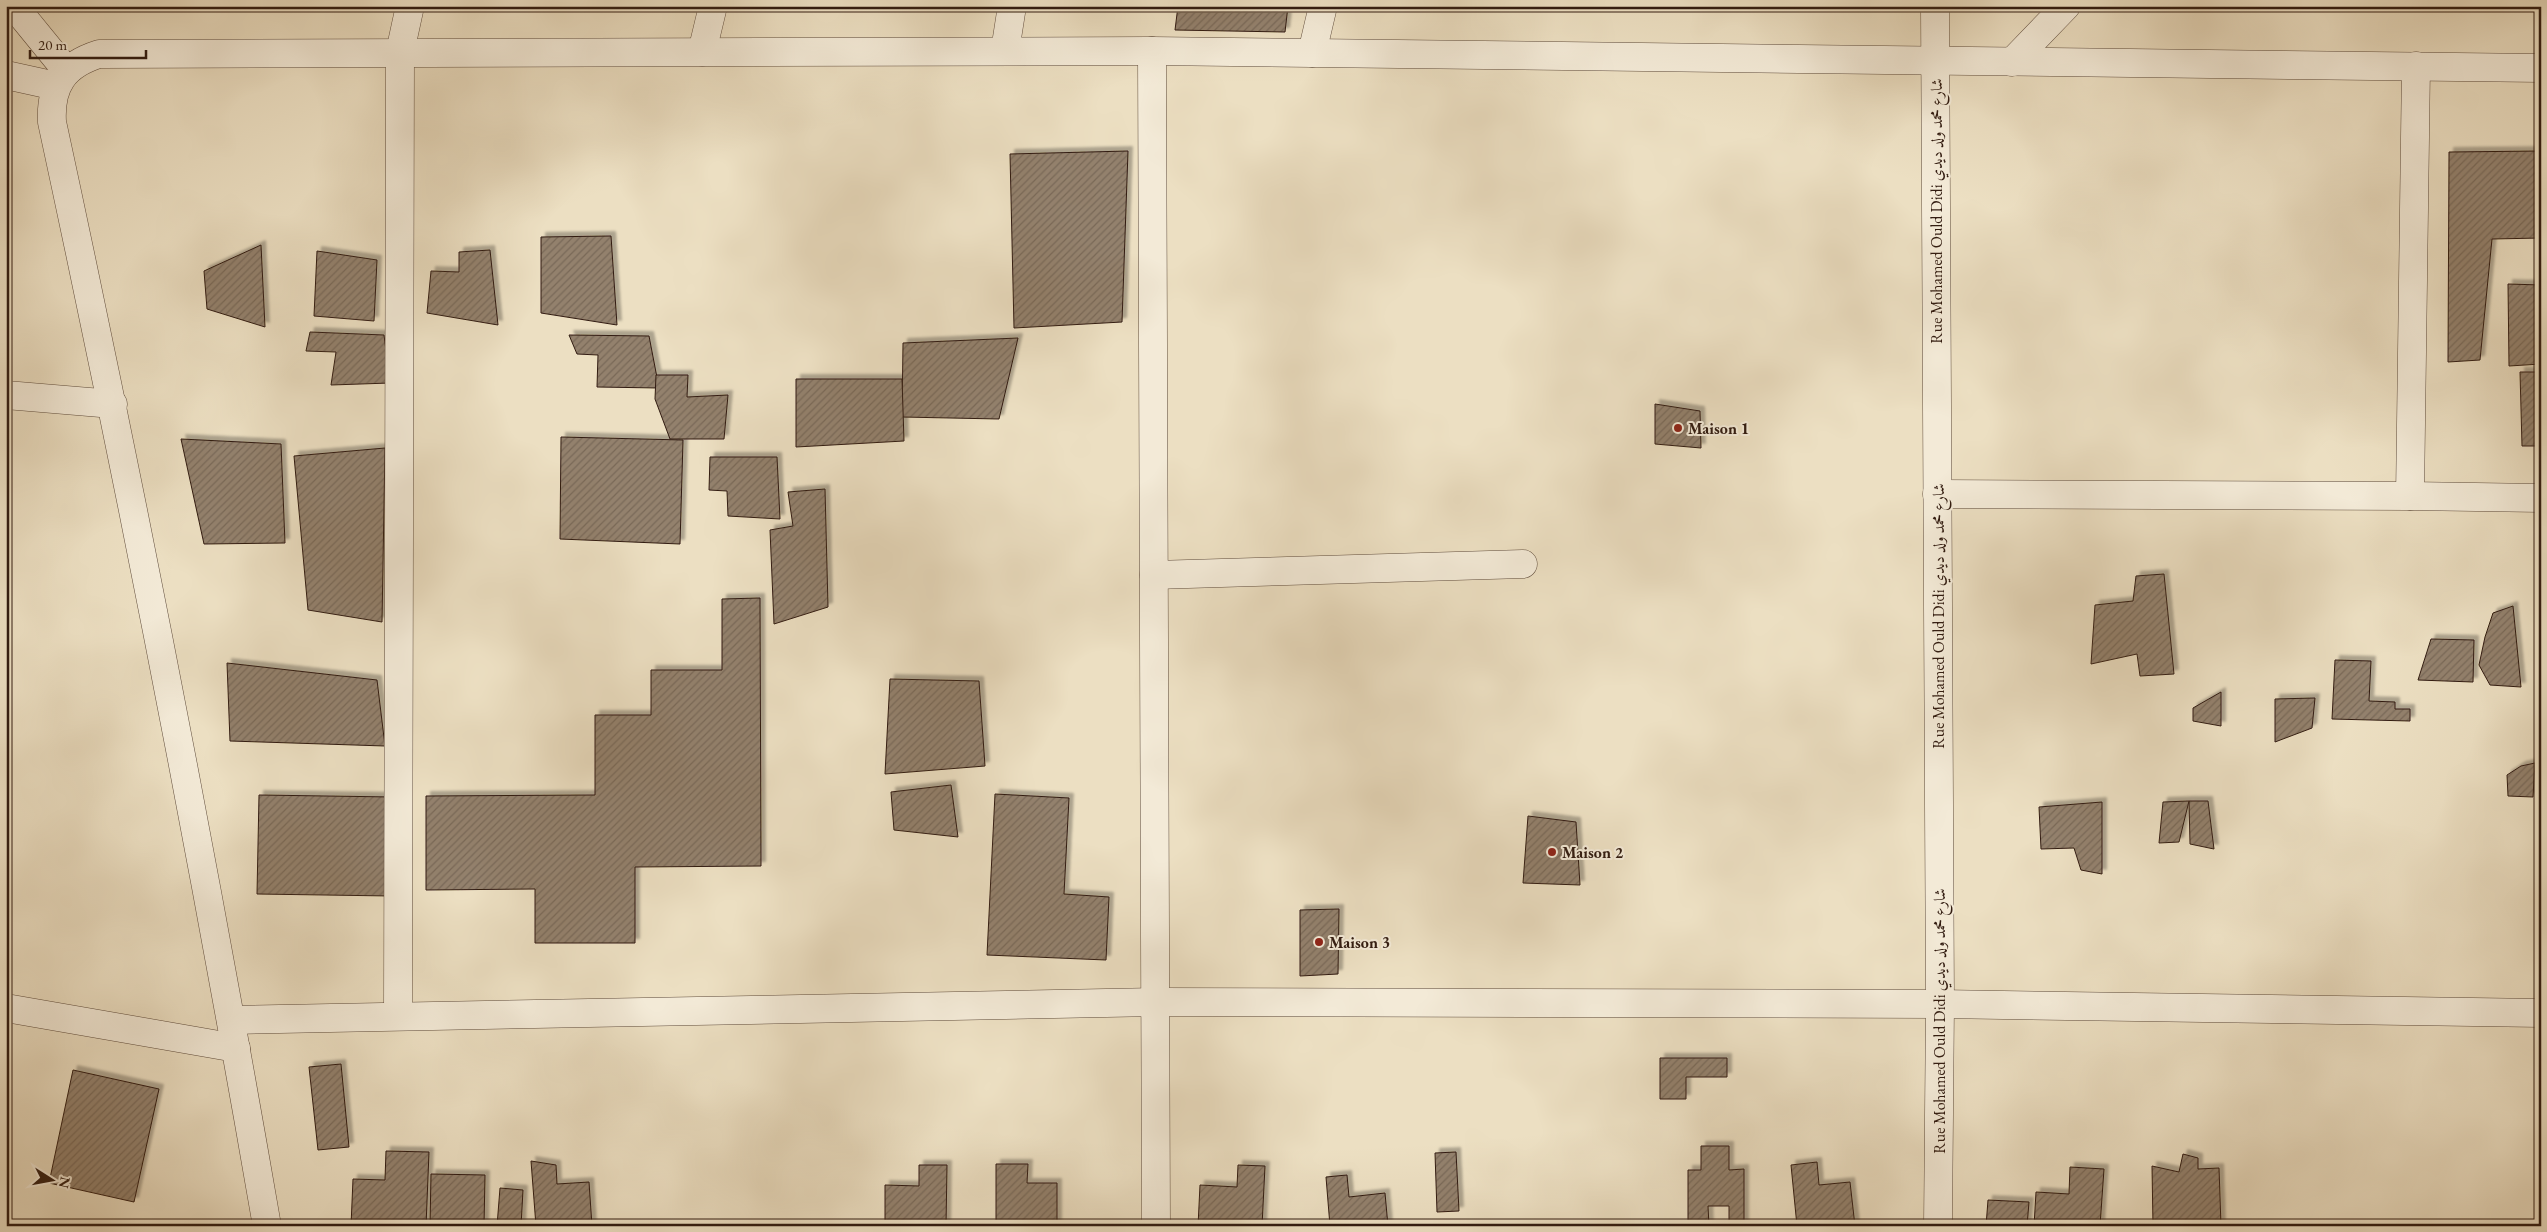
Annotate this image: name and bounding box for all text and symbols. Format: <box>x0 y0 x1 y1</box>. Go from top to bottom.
scale bar <box>30 28 146 60</box>
text: 20 m <box>38 35 67 54</box>
street label: Rue Mohamed Ould Didi شارع محمد ولد ديدي <box>1926 78 1950 344</box>
place label: Maison 1 <box>1688 418 1749 439</box>
marker: Maison 1 <box>1672 422 1684 434</box>
street label: Rue Mohamed Ould Didi شارع محمد ولد ديدي <box>1928 483 1952 749</box>
place label: Maison 2 <box>1562 842 1624 863</box>
marker: Maison 2 <box>1546 846 1558 858</box>
street label: Rue Mohamed Ould Didi شارع محمد ولد ديدي <box>1929 888 1953 1154</box>
place label: Maison 3 <box>1329 932 1390 953</box>
marker: Maison 3 <box>1313 936 1325 948</box>
north arrow <box>28 1154 78 1204</box>
text: N <box>55 1175 75 1190</box>

